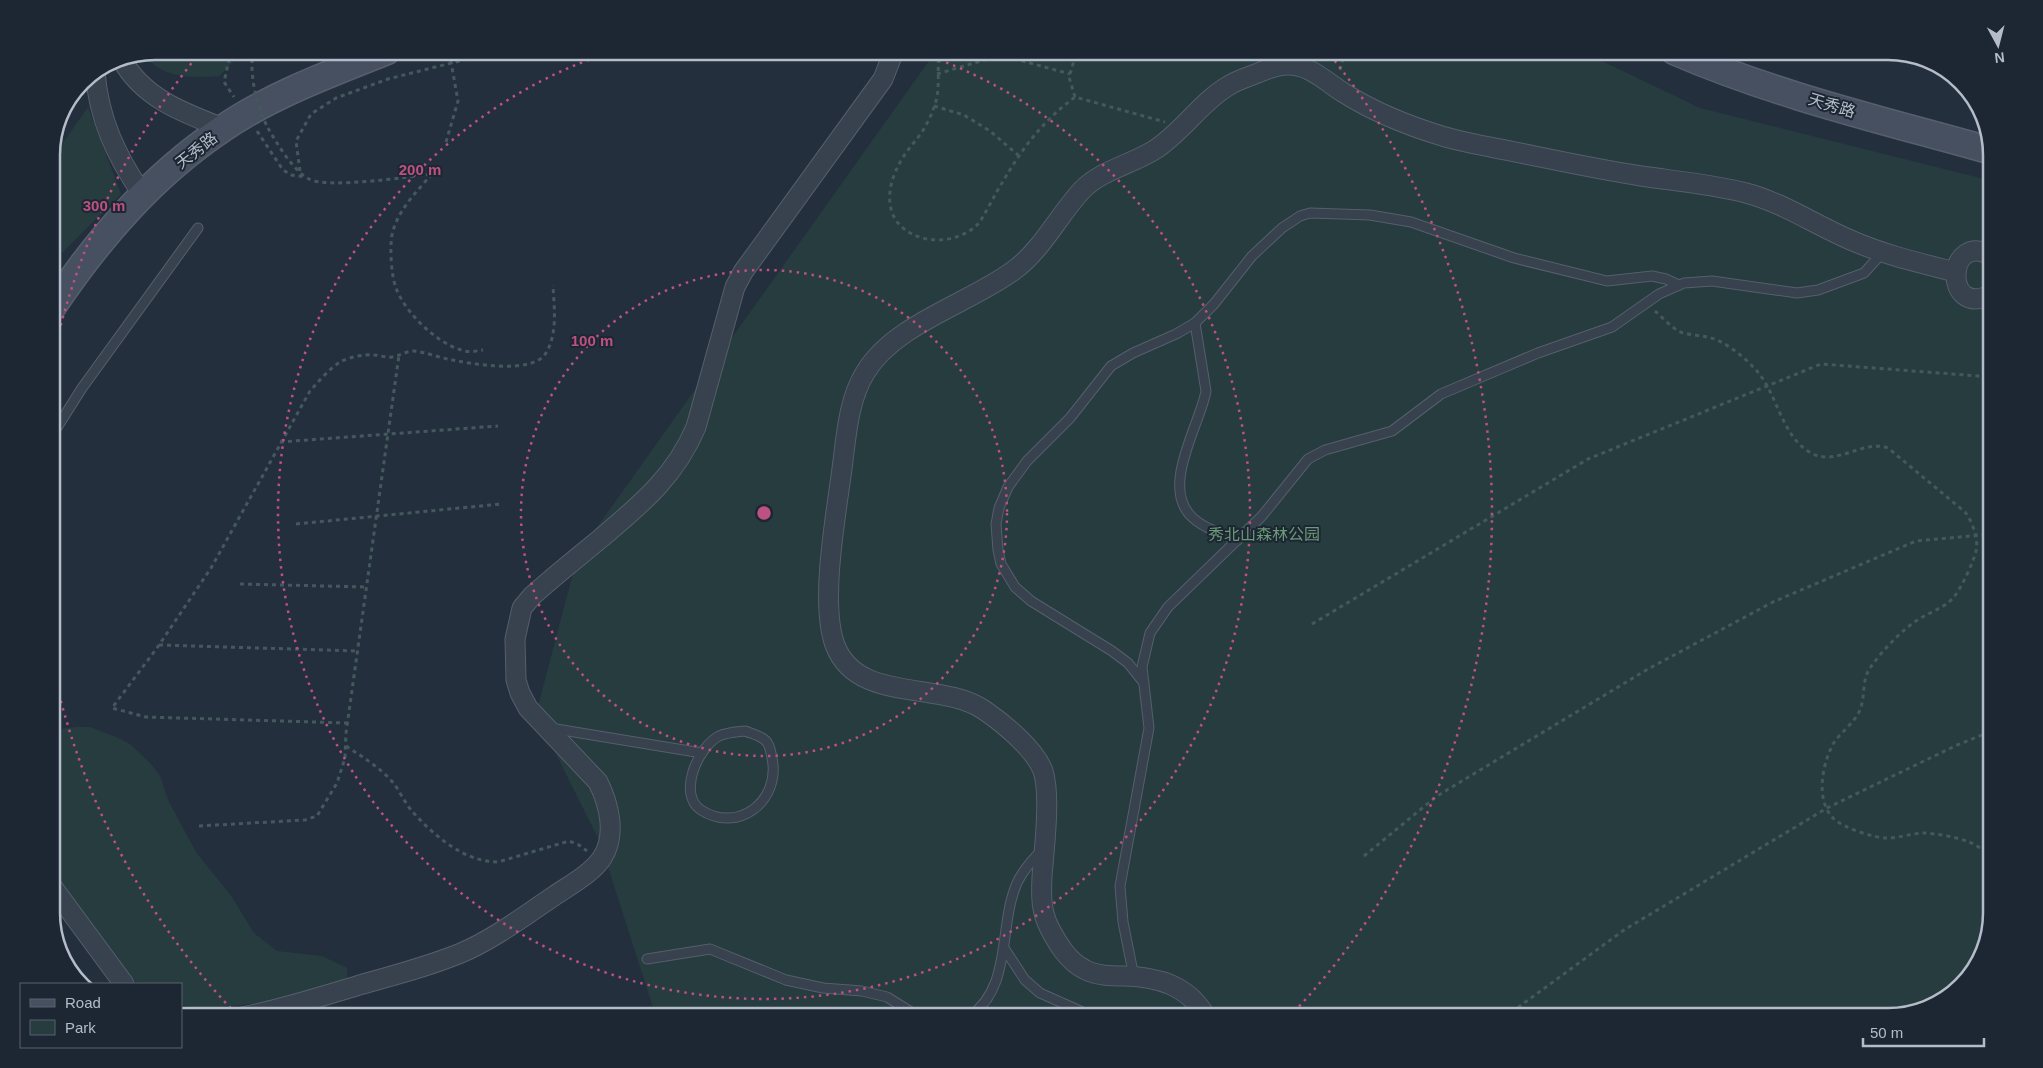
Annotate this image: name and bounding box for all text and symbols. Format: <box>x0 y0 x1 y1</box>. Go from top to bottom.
north arrow <box>1973 20 2023 70</box>
text: N <box>1994 49 2006 66</box>
street label: 天秀路 <box>1806 90 1857 121</box>
street label: 天秀路 <box>172 129 220 172</box>
text: 200 m <box>399 161 441 178</box>
text: 300 m <box>83 197 125 214</box>
text: 100 m <box>571 332 613 349</box>
centre of rings <box>755 504 773 522</box>
park label: 秀北山森林公园 <box>1208 526 1320 543</box>
legend <box>20 983 182 1048</box>
text: Road <box>65 994 101 1011</box>
scale bar <box>1863 1016 1984 1048</box>
text: Park <box>65 1019 96 1036</box>
text: 50 m <box>1870 1024 1903 1041</box>

